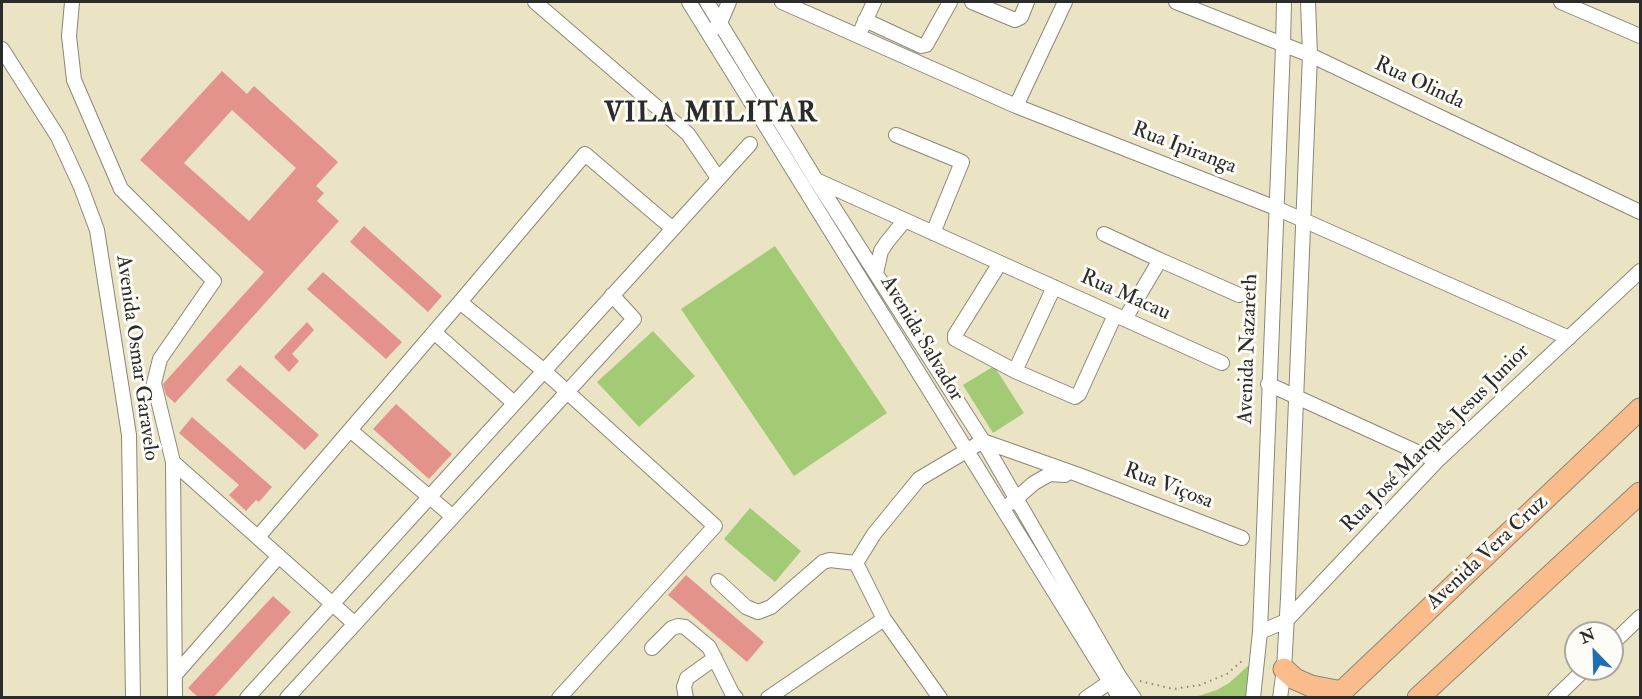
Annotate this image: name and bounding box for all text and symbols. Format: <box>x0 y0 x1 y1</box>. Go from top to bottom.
street label: Rua Olinda <box>1370 52 1468 116</box>
district label: VILA MILITAR <box>604 99 818 131</box>
street label: Rua Ipiranga <box>1128 118 1240 180</box>
street label: Avenida Osmar Garavelo <box>109 254 163 462</box>
street label: Rua Macau <box>1076 265 1174 327</box>
street label: Avenida Salvador <box>874 272 968 406</box>
street label: Avenida Nazareth <box>1234 273 1264 425</box>
street label: Rua José Marquês Jesus Junior <box>1337 340 1535 538</box>
street label: Rua Viçosa <box>1120 459 1216 515</box>
street label: Avenida Vera Cruz <box>1422 490 1554 616</box>
north arrow <box>1564 621 1624 681</box>
text: N <box>1577 624 1598 648</box>

